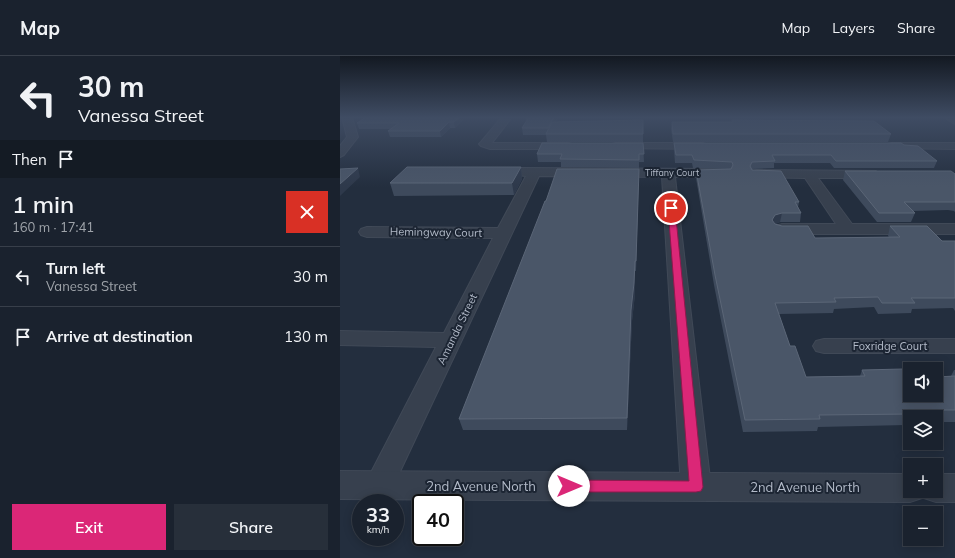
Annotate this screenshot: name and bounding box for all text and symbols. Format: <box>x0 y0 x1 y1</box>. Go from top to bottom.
text: Map <box>20 16 60 40</box>
text: Map <box>781 19 810 37</box>
text: Layers <box>832 19 875 37</box>
text: Share <box>897 19 935 37</box>
text: 30 m <box>78 69 144 104</box>
icon: left <box>12 72 64 124</box>
text: Vanessa Street <box>78 104 204 127</box>
icon: arrive <box>55 148 77 170</box>
text: Then <box>12 150 47 169</box>
street label: Tiffany Court <box>645 167 699 179</box>
text: 1 min <box>12 189 74 219</box>
button: close <box>286 191 328 233</box>
pin <box>654 191 688 225</box>
icon: arrive <box>660 197 682 219</box>
text: 160 m · 17:41 <box>12 219 94 235</box>
street label: Hemingway Court <box>390 224 482 240</box>
text: Turn left <box>46 259 105 278</box>
icon: left <box>12 266 34 288</box>
text: 30 m <box>293 267 328 286</box>
text: Vanessa Street <box>46 278 137 294</box>
street label: Amanda Street <box>434 291 480 367</box>
icon: arrive <box>12 326 34 348</box>
text: Arrive at destination <box>46 327 193 346</box>
text: 130 m <box>284 327 328 346</box>
street label: Foxridge Court <box>853 339 927 353</box>
map controls <box>903 362 943 546</box>
button: sound <box>903 362 943 402</box>
button: layers <box>903 410 943 450</box>
button: + <box>903 458 943 498</box>
position arrow <box>548 465 590 507</box>
street label: 2nd Avenue North <box>426 478 536 494</box>
street label: 2nd Avenue North <box>750 479 860 495</box>
speed limit sign: 40 <box>412 494 464 546</box>
text: 33 <box>366 502 390 527</box>
button: Exit <box>12 504 166 550</box>
button: Share <box>174 504 328 550</box>
button: − <box>903 506 943 546</box>
text: km/h <box>367 523 389 536</box>

